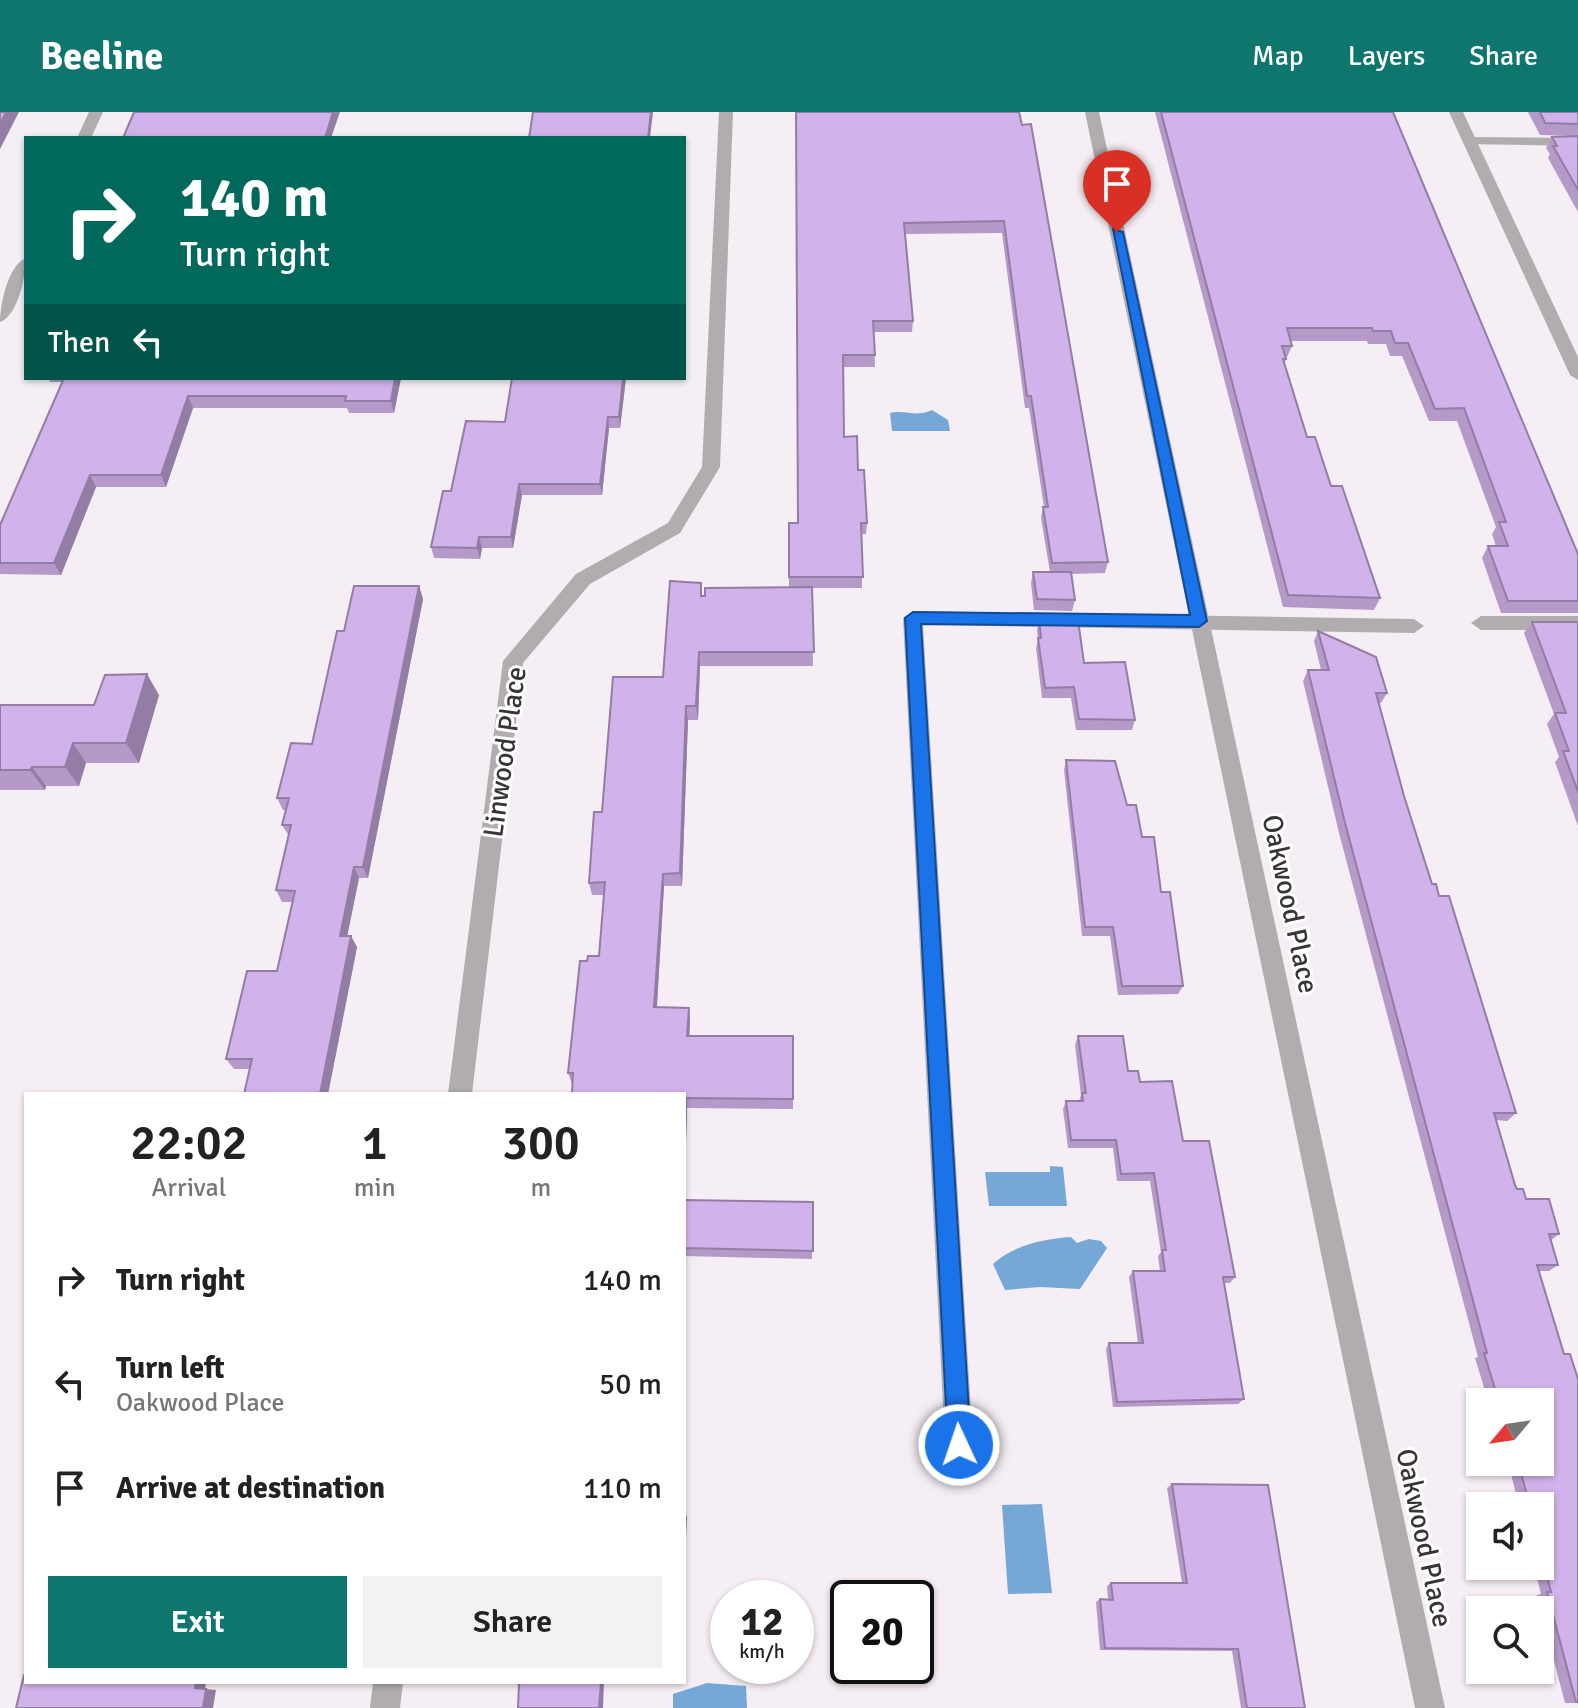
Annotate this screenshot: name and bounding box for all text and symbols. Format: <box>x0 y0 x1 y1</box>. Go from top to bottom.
text: Beeline <box>40 33 163 80</box>
text: Map <box>1252 39 1304 73</box>
text: Layers <box>1348 39 1425 73</box>
text: Share <box>1469 39 1538 73</box>
pin <box>1083 150 1151 232</box>
icon: arrive <box>1095 162 1139 206</box>
text: 140 m <box>180 163 328 232</box>
icon: right <box>48 168 152 272</box>
text: Turn right <box>180 232 330 277</box>
icon: left <box>126 320 170 364</box>
text: Then <box>48 324 110 361</box>
street label: Linwood Place <box>476 665 534 839</box>
street label: Oakwood Place <box>1254 812 1326 996</box>
text: 22:02 <box>130 1114 247 1173</box>
text: 1 <box>362 1114 388 1173</box>
text: 300 <box>502 1114 580 1173</box>
text: Arrival <box>151 1172 226 1204</box>
text: min <box>354 1172 396 1204</box>
text: m <box>530 1172 551 1204</box>
icon: right <box>48 1258 92 1302</box>
text: Turn right <box>116 1262 245 1299</box>
text: 140 m <box>583 1262 662 1299</box>
text: Turn left <box>116 1350 225 1387</box>
icon: left <box>48 1362 92 1406</box>
text: 50 m <box>599 1366 662 1403</box>
text: Oakwood Place <box>116 1387 285 1419</box>
north arrow <box>1466 1388 1554 1476</box>
map controls <box>1466 1388 1554 1684</box>
position arrow <box>917 1403 1001 1487</box>
street label: Oakwood Place <box>1388 1446 1460 1630</box>
icon: arrive <box>48 1466 92 1510</box>
text: Arrive at destination <box>116 1470 385 1507</box>
text: 110 m <box>583 1470 662 1507</box>
button: sound <box>1466 1492 1554 1580</box>
button: Exit <box>48 1576 347 1668</box>
button: Share <box>363 1576 662 1668</box>
speed limit sign: 20 <box>830 1580 934 1684</box>
button: search <box>1466 1596 1554 1684</box>
text: 12 <box>740 1597 784 1647</box>
text: km/h <box>739 1639 785 1664</box>

